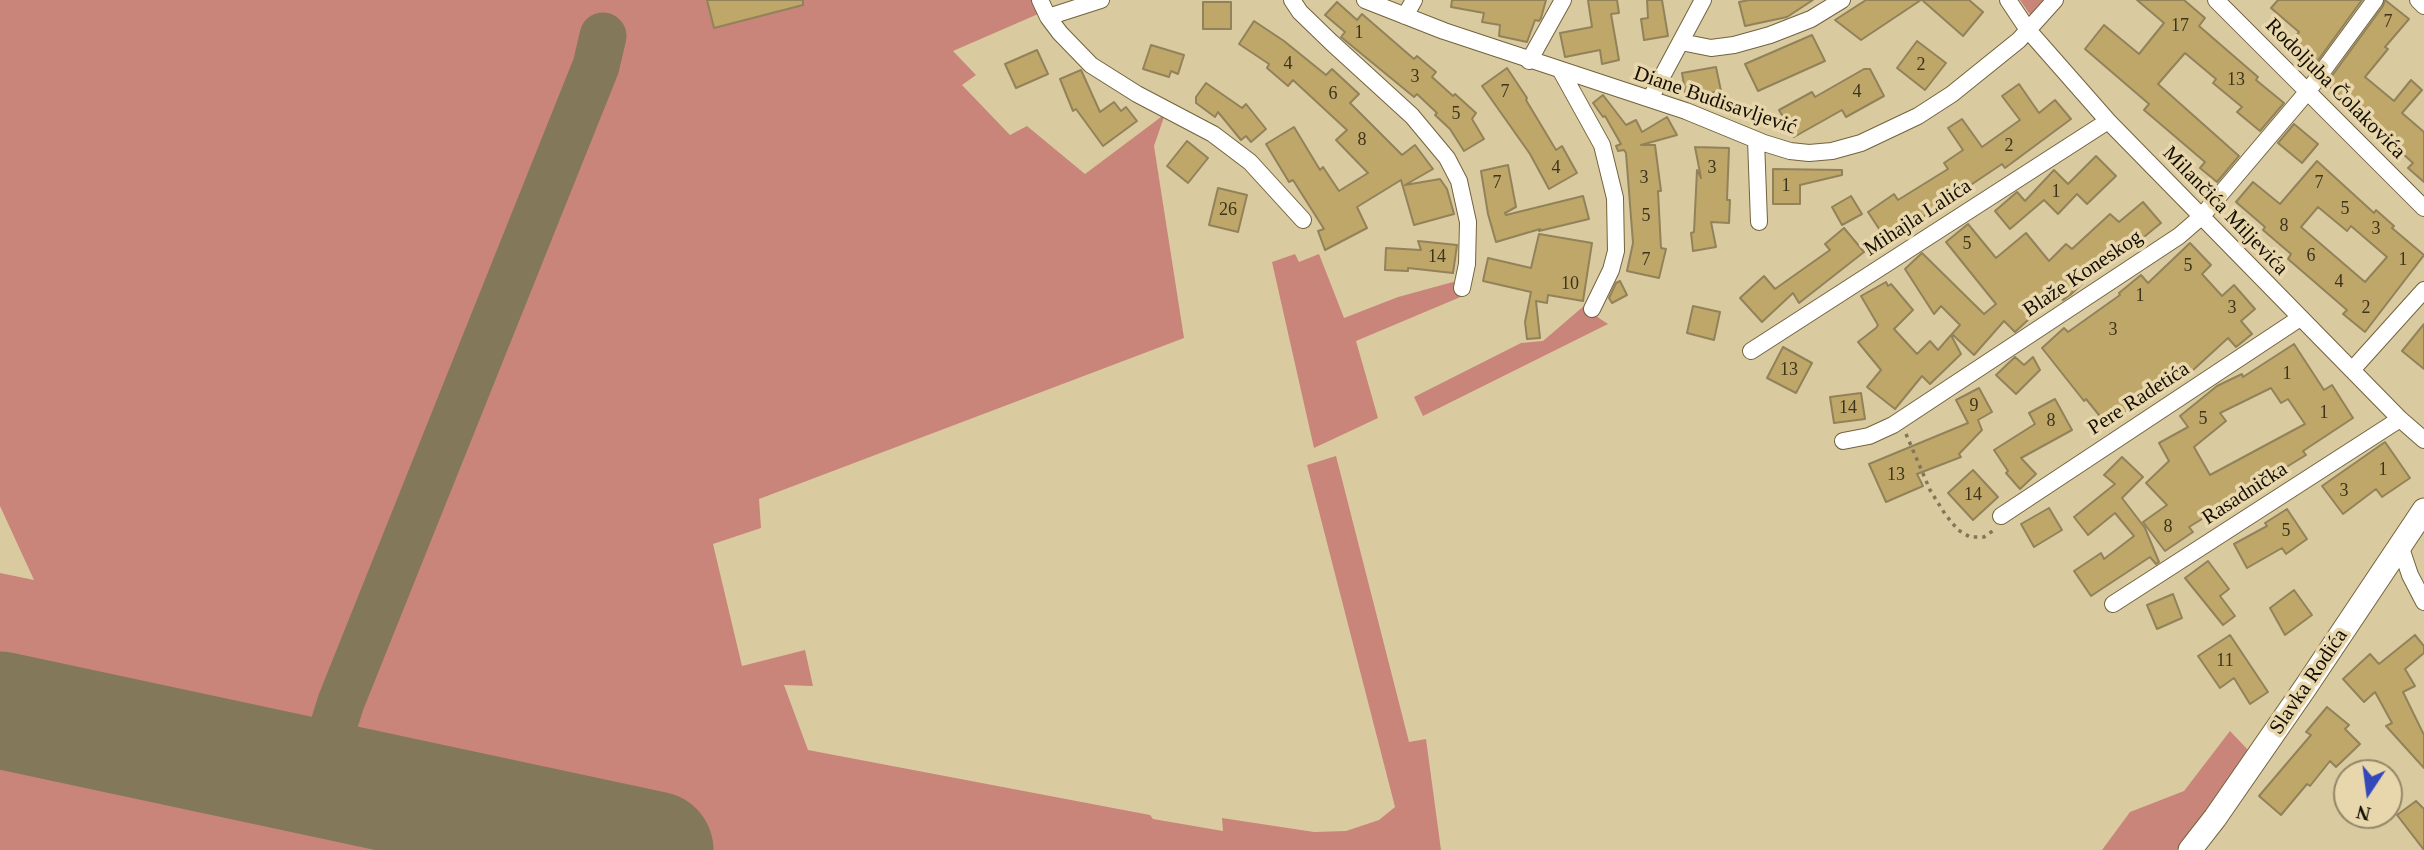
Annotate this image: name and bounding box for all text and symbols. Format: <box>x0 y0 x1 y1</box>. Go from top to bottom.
house number: 7 <box>2384 11 2393 33</box>
street label: Rodoljuba Čolakovića <box>2259 13 2411 165</box>
house number: 17 <box>2171 15 2189 37</box>
house number: 1 <box>1354 22 1364 44</box>
house number: 4 <box>1284 53 1292 75</box>
house number: 2 <box>1916 54 1926 76</box>
street label: Diane Budisavljević <box>1630 61 1800 141</box>
house number: 3 <box>1410 66 1420 88</box>
house number: 13 <box>2227 69 2245 91</box>
house number: 7 <box>1500 81 1510 103</box>
house number: 4 <box>1852 81 1862 103</box>
house number: 6 <box>1328 83 1338 105</box>
house number: 5 <box>1452 103 1460 125</box>
house number: 8 <box>1358 129 1366 151</box>
house number: 2 <box>2004 135 2014 157</box>
street label: Milančića Miljevića <box>2157 141 2293 281</box>
house number: 4 <box>1552 157 1560 179</box>
house number: 3 <box>1708 157 1716 179</box>
house number: 3 <box>1640 167 1648 189</box>
house number: 7 <box>1492 172 1502 194</box>
house number: 7 <box>2314 172 2324 194</box>
street label: Mihajla Lalića <box>1860 174 1976 262</box>
house number: 1 <box>1782 175 1790 197</box>
house number: 1 <box>2052 181 2060 203</box>
house number: 5 <box>2340 198 2350 220</box>
house number: 26 <box>1219 199 1237 221</box>
house number: 5 <box>1642 205 1650 227</box>
house number: 8 <box>2280 215 2288 237</box>
house number: 3 <box>2372 218 2381 240</box>
street label: Blaže Koneskog <box>2019 225 2147 323</box>
house number: 5 <box>1962 233 1972 255</box>
house number: 6 <box>2306 245 2316 267</box>
house number: 14 <box>1428 246 1446 268</box>
house number: 7 <box>1642 249 1650 271</box>
house number: 1 <box>2398 249 2408 271</box>
house number: 5 <box>2183 255 2192 277</box>
house number: 4 <box>2334 271 2344 293</box>
house number: 10 <box>1561 273 1579 295</box>
house number: 1 <box>2136 285 2144 307</box>
house number: 3 <box>2227 297 2236 319</box>
house number: 2 <box>2362 297 2370 319</box>
house number: 3 <box>2108 319 2118 341</box>
street label: Pere Radetića <box>2083 357 2195 441</box>
house number: 13 <box>1780 359 1798 381</box>
house number: 1 <box>2282 363 2292 385</box>
house number: 9 <box>1969 395 1979 417</box>
house number: 14 <box>1839 397 1857 419</box>
house number: 1 <box>2320 402 2328 424</box>
house number: 5 <box>2198 408 2208 430</box>
house number: 8 <box>2046 410 2056 432</box>
street label: Rasadnička <box>2198 457 2292 531</box>
house number: 1 <box>2378 459 2388 481</box>
house number: 13 <box>1887 464 1905 486</box>
house number: 3 <box>2339 480 2348 502</box>
house number: 14 <box>1964 484 1982 506</box>
house number: 8 <box>2164 516 2172 538</box>
house number: 5 <box>2281 520 2290 542</box>
street label: Slavka Rodića <box>2264 624 2354 740</box>
house number: 11 <box>2216 650 2234 672</box>
north arrow <box>2333 759 2403 829</box>
text: N <box>2355 801 2373 825</box>

